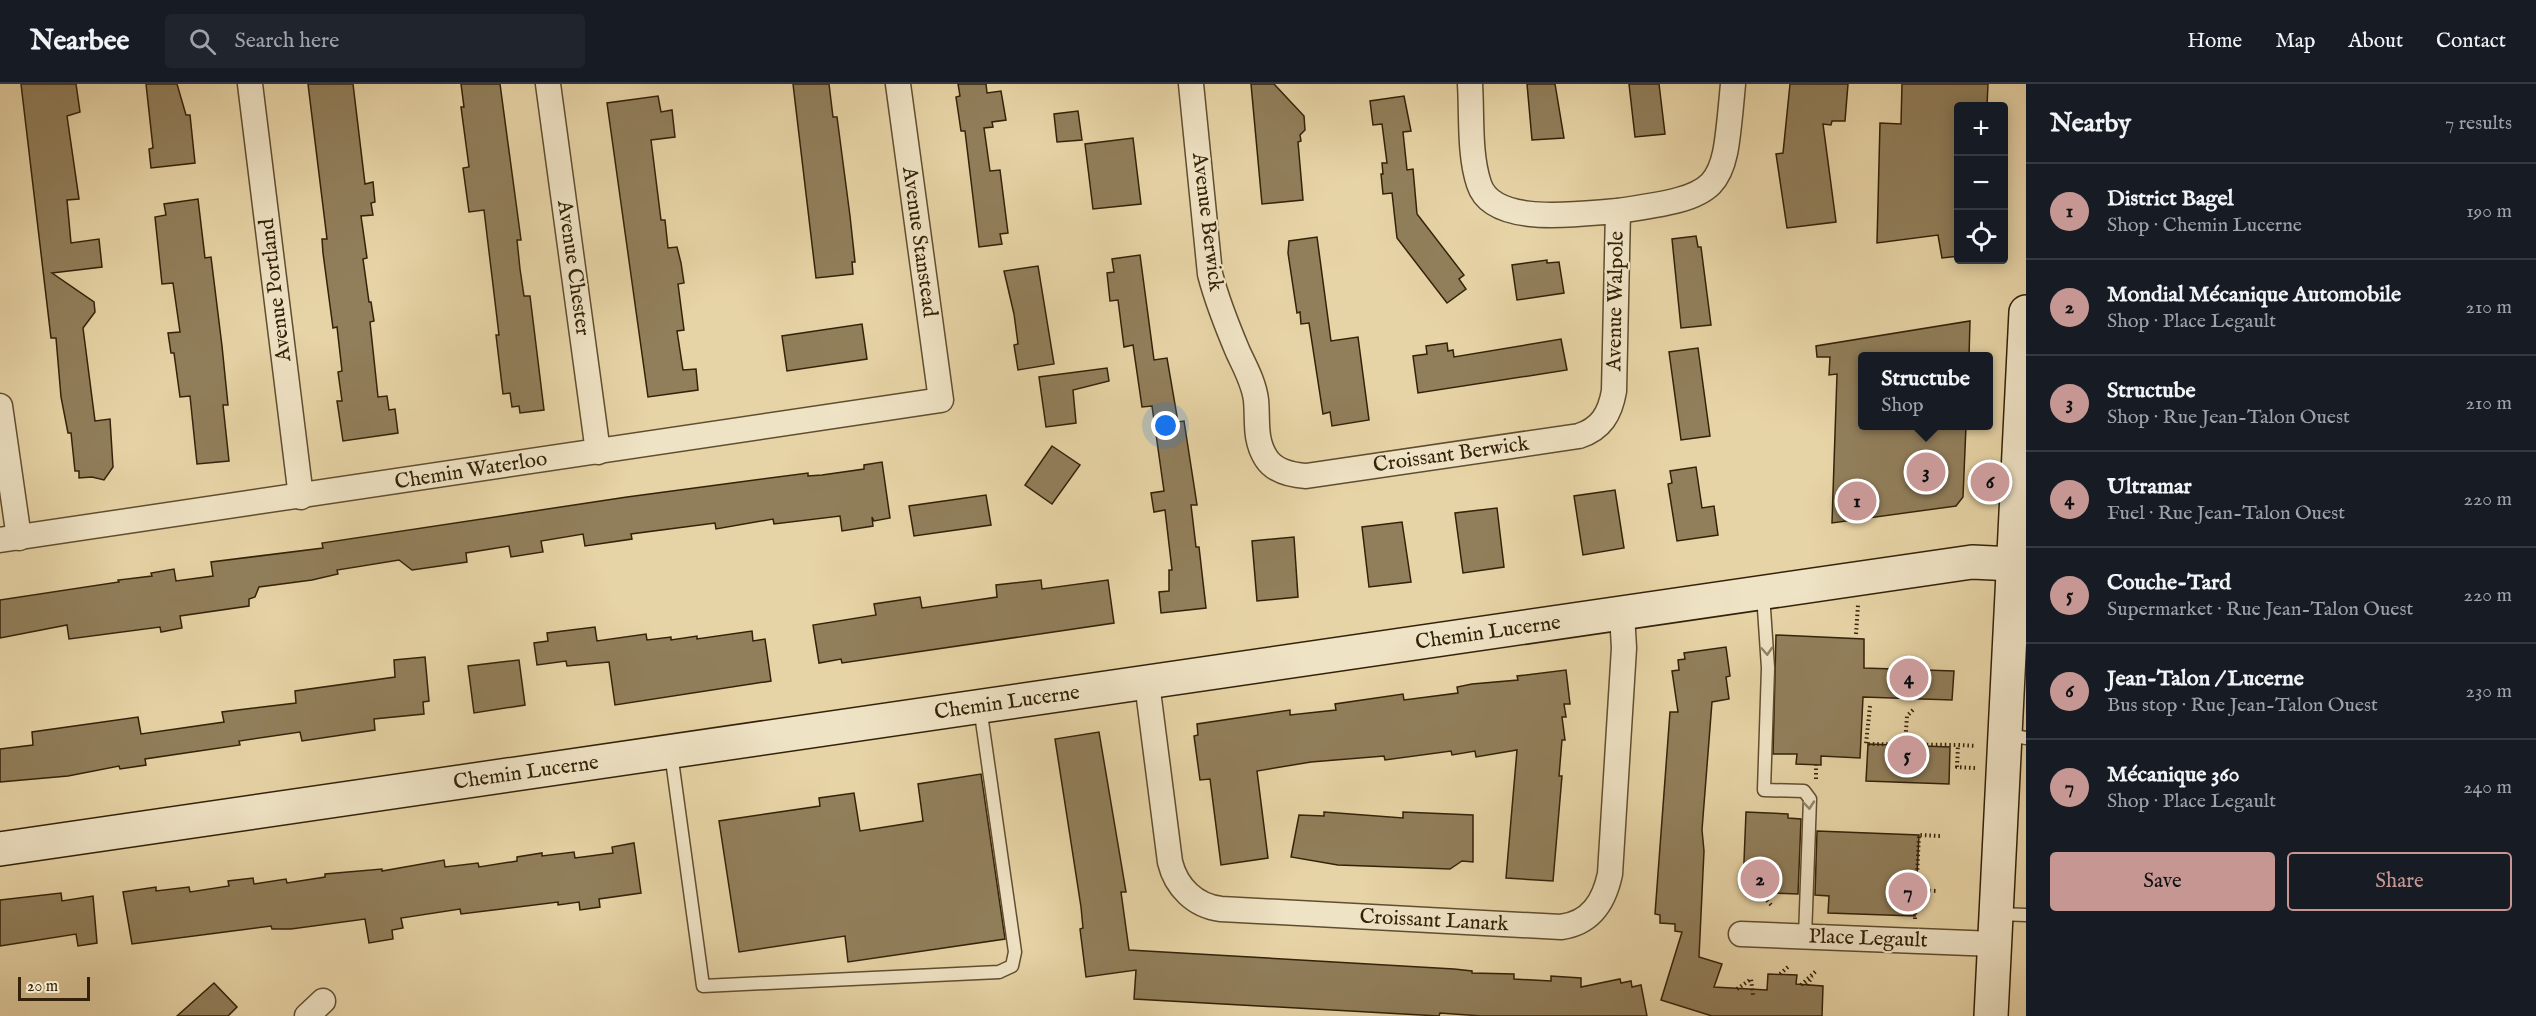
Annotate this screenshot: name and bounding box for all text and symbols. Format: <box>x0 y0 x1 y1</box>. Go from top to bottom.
search box <box>165 14 585 68</box>
text: Nearbee <box>30 24 129 59</box>
icon: search <box>186 25 219 58</box>
text: Search here <box>234 27 339 55</box>
text: Home <box>2187 28 2242 55</box>
text: Map <box>2275 28 2315 55</box>
text: About <box>2348 28 2403 55</box>
text: Contact <box>2436 28 2506 55</box>
map controls <box>1954 102 2008 264</box>
button: + <box>1954 102 2008 156</box>
text: Nearby <box>2050 107 2131 140</box>
text: 7 results <box>2445 111 2512 136</box>
street label: Avenue Berwick <box>1185 150 1229 294</box>
button: − <box>1954 156 2008 210</box>
street label: Avenue Stanstead <box>895 164 943 320</box>
text: District Bagel <box>2107 185 2234 213</box>
street label: Avenue Chester <box>550 198 596 338</box>
text: 1 <box>2066 199 2073 224</box>
text: 190 m <box>2466 199 2512 224</box>
button: locate <box>1954 210 2008 264</box>
text: Shop · Chemin Lucerne <box>2107 213 2302 238</box>
street label: Avenue Portland <box>254 216 298 364</box>
street label: Avenue Walpole <box>1601 230 1631 372</box>
text: Mondial Mécanique Automobile <box>2107 281 2401 309</box>
text: 2 <box>2065 295 2074 320</box>
text: 210 m <box>2466 295 2512 320</box>
text: Shop · Place Legault <box>2107 309 2276 334</box>
popup <box>1858 352 1993 430</box>
text: Structube <box>1881 365 1970 393</box>
text: Structube <box>2107 377 2196 405</box>
text: 3 <box>2066 391 2073 416</box>
text: 210 m <box>2466 391 2512 416</box>
text: Shop <box>1881 393 1924 418</box>
text: Shop · Rue Jean-Talon Ouest <box>2107 405 2350 430</box>
your location <box>1151 411 1180 440</box>
street label: Croissant Berwick <box>1371 431 1531 479</box>
street label: Chemin Waterloo <box>393 446 549 496</box>
pin: 3 <box>1906 450 1946 494</box>
pin: 6 <box>1970 460 2010 504</box>
text: Ultramar <box>2107 473 2192 501</box>
pin: 1 <box>1838 478 1876 524</box>
text: 4 <box>2065 487 2074 512</box>
text: 220 m <box>2464 487 2512 512</box>
text: Fuel · Rue Jean-Talon Ouest <box>2107 501 2345 526</box>
text: Couche-Tard <box>2107 569 2231 597</box>
text: 5 <box>2066 583 2073 608</box>
text: 220 m <box>2464 583 2512 608</box>
text: Supermarket · Rue Jean-Talon Ouest <box>2107 597 2413 622</box>
street label: Chemin Lucerne <box>1414 609 1563 657</box>
one-way arrow <box>1761 647 1774 656</box>
pin: 4 <box>1890 656 1928 700</box>
text: Jean-Talon / Lucerne <box>2107 665 2304 693</box>
street label: Chemin Lucerne <box>933 679 1082 727</box>
text: 6 <box>2065 679 2074 704</box>
text: 230 m <box>2466 679 2512 704</box>
text: Bus stop · Rue Jean-Talon Ouest <box>2107 693 2378 718</box>
pin: 5 <box>1888 732 1926 778</box>
street label: Chemin Lucerne <box>452 749 601 797</box>
text: Mécanique 360 <box>2107 761 2240 789</box>
text: 7 <box>2065 775 2074 800</box>
text: 240 m <box>2463 775 2512 800</box>
text: Shop · Place Legault <box>2107 789 2276 814</box>
one-way arrow <box>1802 800 1815 809</box>
button: Save <box>2050 852 2275 911</box>
button: Share <box>2287 852 2512 911</box>
pin: 2 <box>1740 856 1780 902</box>
pin: 7 <box>1888 870 1928 914</box>
street label: Croissant Lanark <box>1359 904 1510 938</box>
street label: Place Legault <box>1808 923 1928 955</box>
scale bar <box>18 974 90 1002</box>
text: 20 m <box>27 977 58 997</box>

